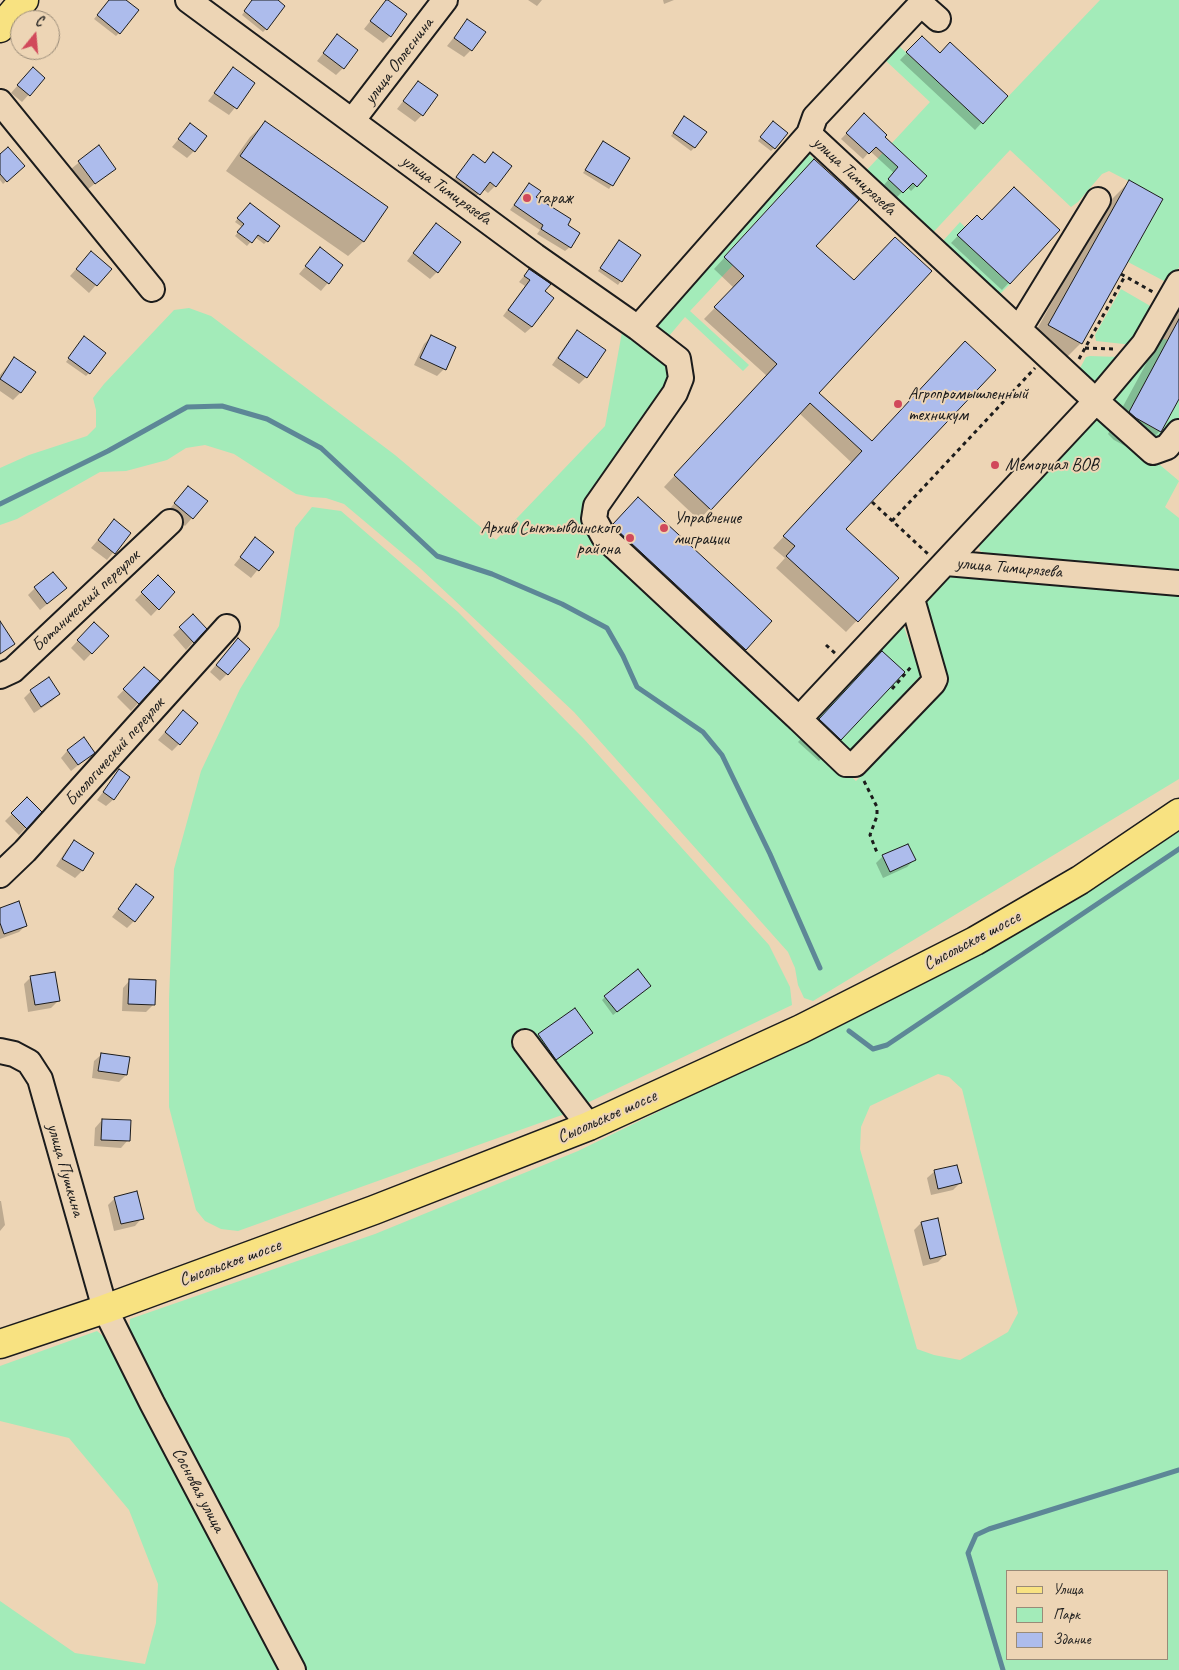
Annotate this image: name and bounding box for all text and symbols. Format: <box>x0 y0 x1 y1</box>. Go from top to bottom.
north arrow <box>10 10 60 60</box>
text: С <box>33 12 45 30</box>
street label: улица Оплеснина <box>359 13 439 109</box>
street label: улица Тимирязева <box>808 132 900 220</box>
street label: улица Тимирязева <box>397 150 495 230</box>
place label: гараж <box>537 187 572 209</box>
marker: гараж <box>521 192 533 204</box>
place label: Агропромышленный техникум <box>908 383 1028 426</box>
marker: Агропромышленный техникум <box>892 398 904 410</box>
place label: Мемориал ВОВ <box>1005 454 1098 476</box>
marker: Мемориал ВОВ <box>989 459 1001 471</box>
place label: Управление миграции <box>674 507 741 550</box>
place label: Архив Сыктывдинского района <box>480 517 620 560</box>
marker: Управление миграции <box>658 522 670 534</box>
marker: Архив Сыктывдинского района <box>624 532 636 544</box>
street label: Ботанический переулок <box>27 545 145 657</box>
street label: улица Тимирязева <box>955 553 1063 583</box>
street label: Биологический переулок <box>61 693 169 811</box>
street label: Сысольское шоссе <box>920 906 1024 976</box>
street label: Сысольское шоссе <box>554 1085 660 1149</box>
street label: улица Пушкина <box>41 1121 89 1219</box>
street label: Сысольское шоссе <box>176 1235 284 1291</box>
street label: Сосновая улица <box>167 1444 229 1536</box>
legend <box>1006 1570 1169 1660</box>
text: Улица <box>1053 1580 1083 1599</box>
text: Парк <box>1053 1605 1080 1624</box>
text: Здание <box>1053 1630 1091 1649</box>

